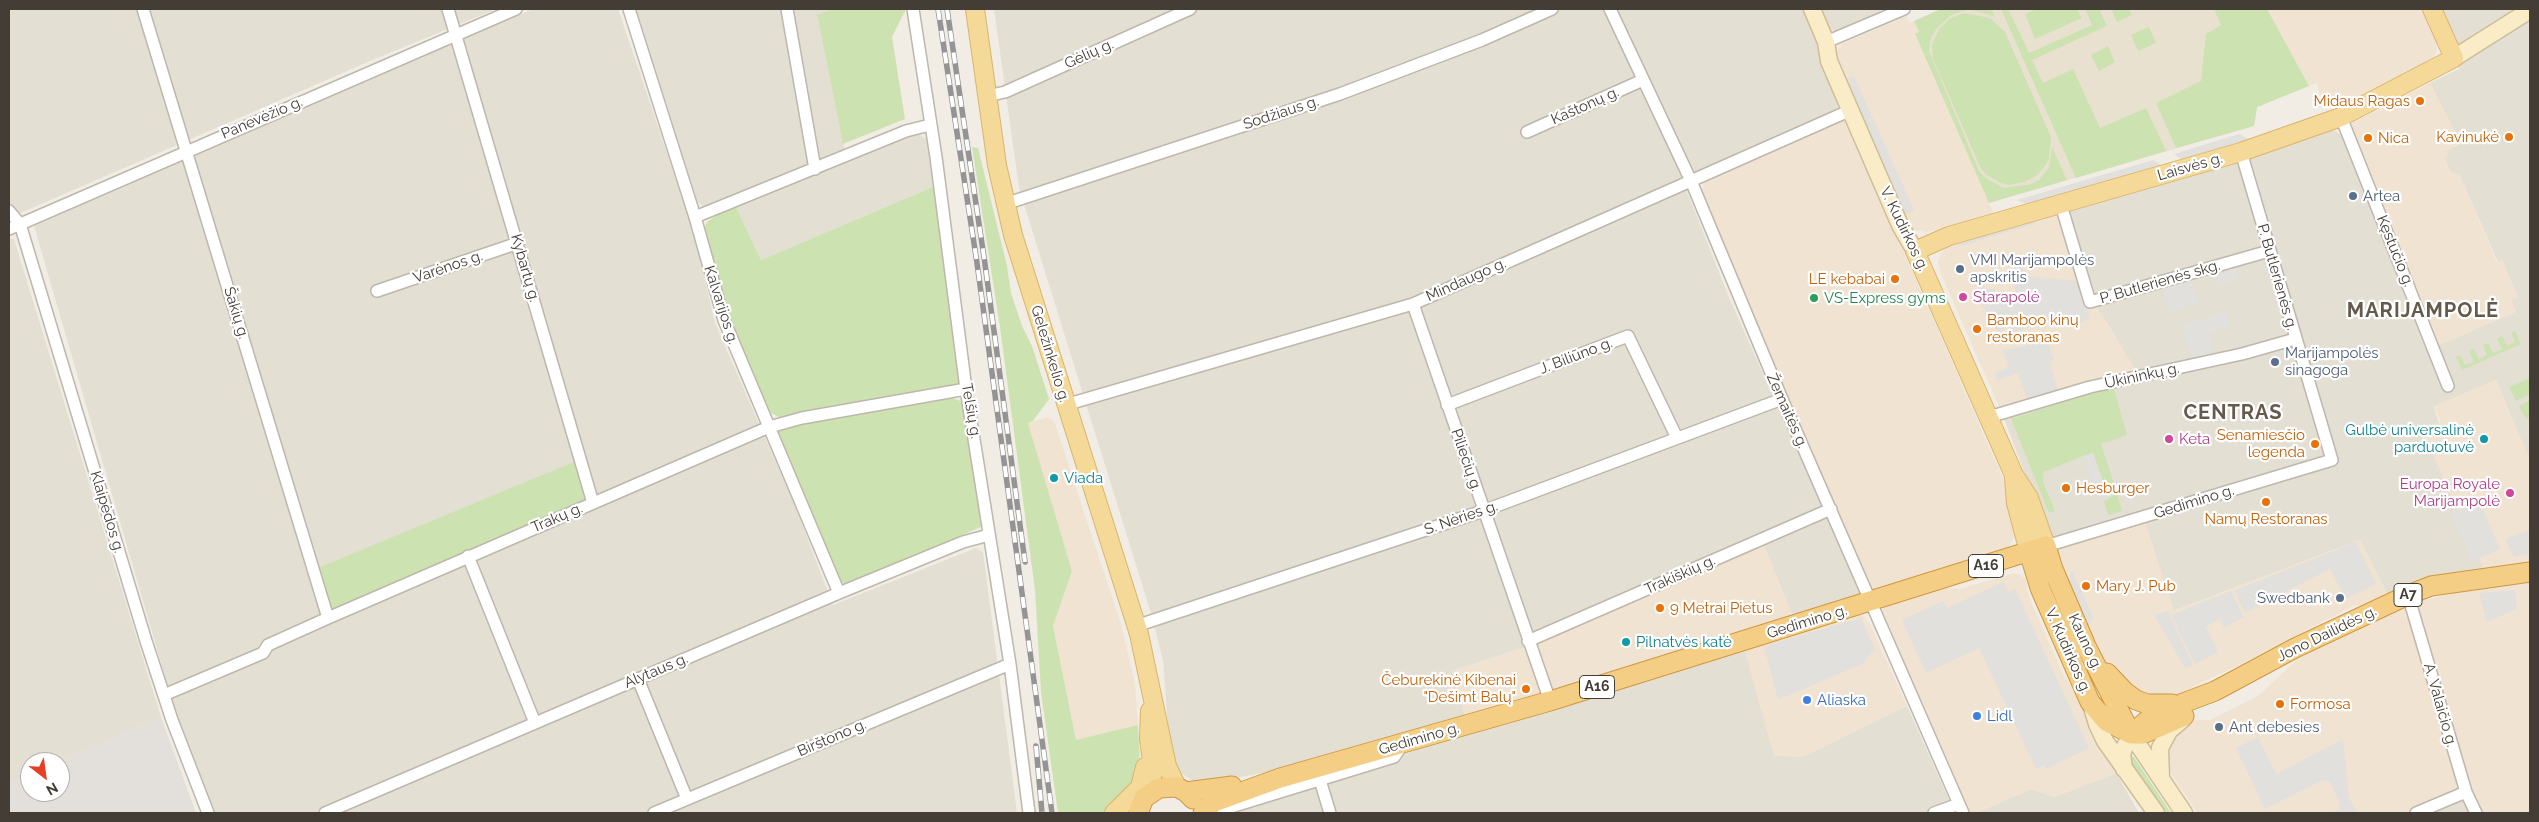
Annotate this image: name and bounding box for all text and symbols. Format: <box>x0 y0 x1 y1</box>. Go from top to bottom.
street label: Gėlių g. <box>1062 35 1116 73</box>
street label: Kaštonų g. <box>1548 83 1622 129</box>
street label: Sodžiaus g. <box>1241 92 1321 134</box>
place label: Midaus Ragas <box>2314 92 2410 110</box>
street label: Panevėžio g. <box>219 93 305 143</box>
marker: Midaus Ragas <box>2414 95 2426 107</box>
place label: Kavinukė <box>2436 128 2499 146</box>
place label: Nica <box>2378 129 2409 147</box>
marker: Kavinukė <box>2503 131 2515 143</box>
marker: Nica <box>2362 132 2374 144</box>
street label: Laisvės g. <box>2155 149 2225 185</box>
street label: V. Kudirkos g. <box>1876 184 1932 274</box>
place label: Artea <box>2363 187 2400 205</box>
marker: Artea <box>2347 190 2359 202</box>
street label: Kęstučio g. <box>2373 213 2417 289</box>
street label: P. Butlerienės g. <box>2253 222 2301 332</box>
street label: Kybartų g. <box>507 232 543 304</box>
street label: Varėnos g. <box>411 247 485 287</box>
place label: VMI Marijampolės apskritis <box>1970 251 2094 286</box>
street label: Mindaugo g. <box>1423 254 1509 306</box>
street label: P. Butlerienės skg. <box>2098 256 2222 308</box>
street label: Kalvarijos g. <box>700 263 742 347</box>
marker: VMI Marijampolės apskritis <box>1954 263 1966 275</box>
place label: LE kebabai <box>1809 270 1885 288</box>
marker: LE kebabai <box>1889 273 1901 285</box>
street label: Šakių g. <box>220 285 252 341</box>
place label: Starapolė <box>1973 288 2040 306</box>
place label: VS-Express gyms <box>1824 289 1946 307</box>
marker: Starapolė <box>1957 291 1969 303</box>
marker: VS-Express gyms <box>1808 292 1820 304</box>
district label: MARIJAMPOLĖ <box>2345 299 2501 323</box>
street label: Geležinkelio g. <box>1027 303 1073 405</box>
place label: Bamboo kinų restoranas <box>1987 311 2079 346</box>
marker: Bamboo kinų restoranas <box>1971 323 1983 335</box>
street label: J. Biliūno g. <box>1537 334 1615 378</box>
place label: Marijampolės sinagoga <box>2285 344 2378 379</box>
marker: Marijampolės sinagoga <box>2269 356 2281 368</box>
street label: Ūkininkų g. <box>2103 359 2181 393</box>
street label: Žemaitės g. <box>1762 371 1812 451</box>
street label: Telšių g. <box>957 382 985 440</box>
district label: CENTRAS <box>2183 401 2283 425</box>
place label: Gulbė universalinė parduotuvė <box>2345 421 2474 456</box>
street label: Piliečių g. <box>1447 426 1485 494</box>
place label: Senamiesčio legenda <box>2217 426 2305 461</box>
place label: Keta <box>2179 430 2210 448</box>
marker: Keta <box>2163 433 2175 445</box>
marker: Gulbė universalinė parduotuvė <box>2478 433 2490 445</box>
marker: Senamiesčio legenda <box>2309 438 2321 450</box>
street label: Klaipėdos g. <box>86 469 128 555</box>
place label: Viada <box>1064 469 1103 487</box>
marker: Viada <box>1048 472 1060 484</box>
place label: Europa Royale Marijampolė <box>2400 475 2500 510</box>
place label: Hesburger <box>2076 479 2150 497</box>
street label: Gedimino g. <box>2152 481 2236 523</box>
marker: Hesburger <box>2060 482 2072 494</box>
marker: Europa Royale Marijampolė <box>2504 487 2516 499</box>
marker: Namų Restoranas <box>2260 496 2272 508</box>
street label: S. Nėries g. <box>1422 497 1500 539</box>
street label: Trakų g. <box>529 499 585 537</box>
place label: Namų Restoranas <box>2204 510 2328 528</box>
street label: Trakiškių g. <box>1642 551 1718 599</box>
road number: A16 <box>1968 554 2004 578</box>
place label: Mary J. Pub <box>2096 577 2176 595</box>
marker: Mary J. Pub <box>2080 580 2092 592</box>
road number: A7 <box>2394 584 2422 606</box>
place label: Swedbank <box>2257 589 2330 607</box>
marker: Swedbank <box>2334 592 2346 604</box>
place label: 9 Metrai Pietus <box>1670 599 1772 617</box>
street label: Gedimino g. <box>1765 601 1849 643</box>
marker: 9 Metrai Pietus <box>1654 602 1666 614</box>
street label: Jono Dailidės g. <box>2274 602 2380 666</box>
street label: V. Kudirkos g. <box>2041 606 2095 696</box>
street label: Kauno g. <box>2064 611 2106 673</box>
place label: Pilnatvės katė <box>1636 633 1732 651</box>
marker: Pilnatvės katė <box>1620 636 1632 648</box>
street label: Alytaus g. <box>621 650 691 692</box>
street label: A. Valaičio g. <box>2419 661 2461 749</box>
place label: Čeburekinė Kibenai "Dešimt Balų" <box>1381 671 1516 706</box>
road number: A16 <box>1580 676 1614 699</box>
marker: Čeburekinė Kibenai "Dešimt Balų" <box>1520 683 1532 695</box>
place label: Aliaska <box>1817 691 1866 709</box>
marker: Aliaska <box>1801 694 1813 706</box>
place label: Formosa <box>2290 695 2351 713</box>
marker: Formosa <box>2274 698 2286 710</box>
place label: Lidl <box>1987 707 2012 725</box>
marker: Lidl <box>1971 710 1983 722</box>
street label: Birštono g. <box>795 715 869 761</box>
place label: Ant debesies <box>2229 718 2319 736</box>
street label: Gedimino g. <box>1377 719 1461 759</box>
marker: Ant debesies <box>2213 721 2225 733</box>
north arrow <box>20 752 70 802</box>
text: N <box>43 780 61 799</box>

